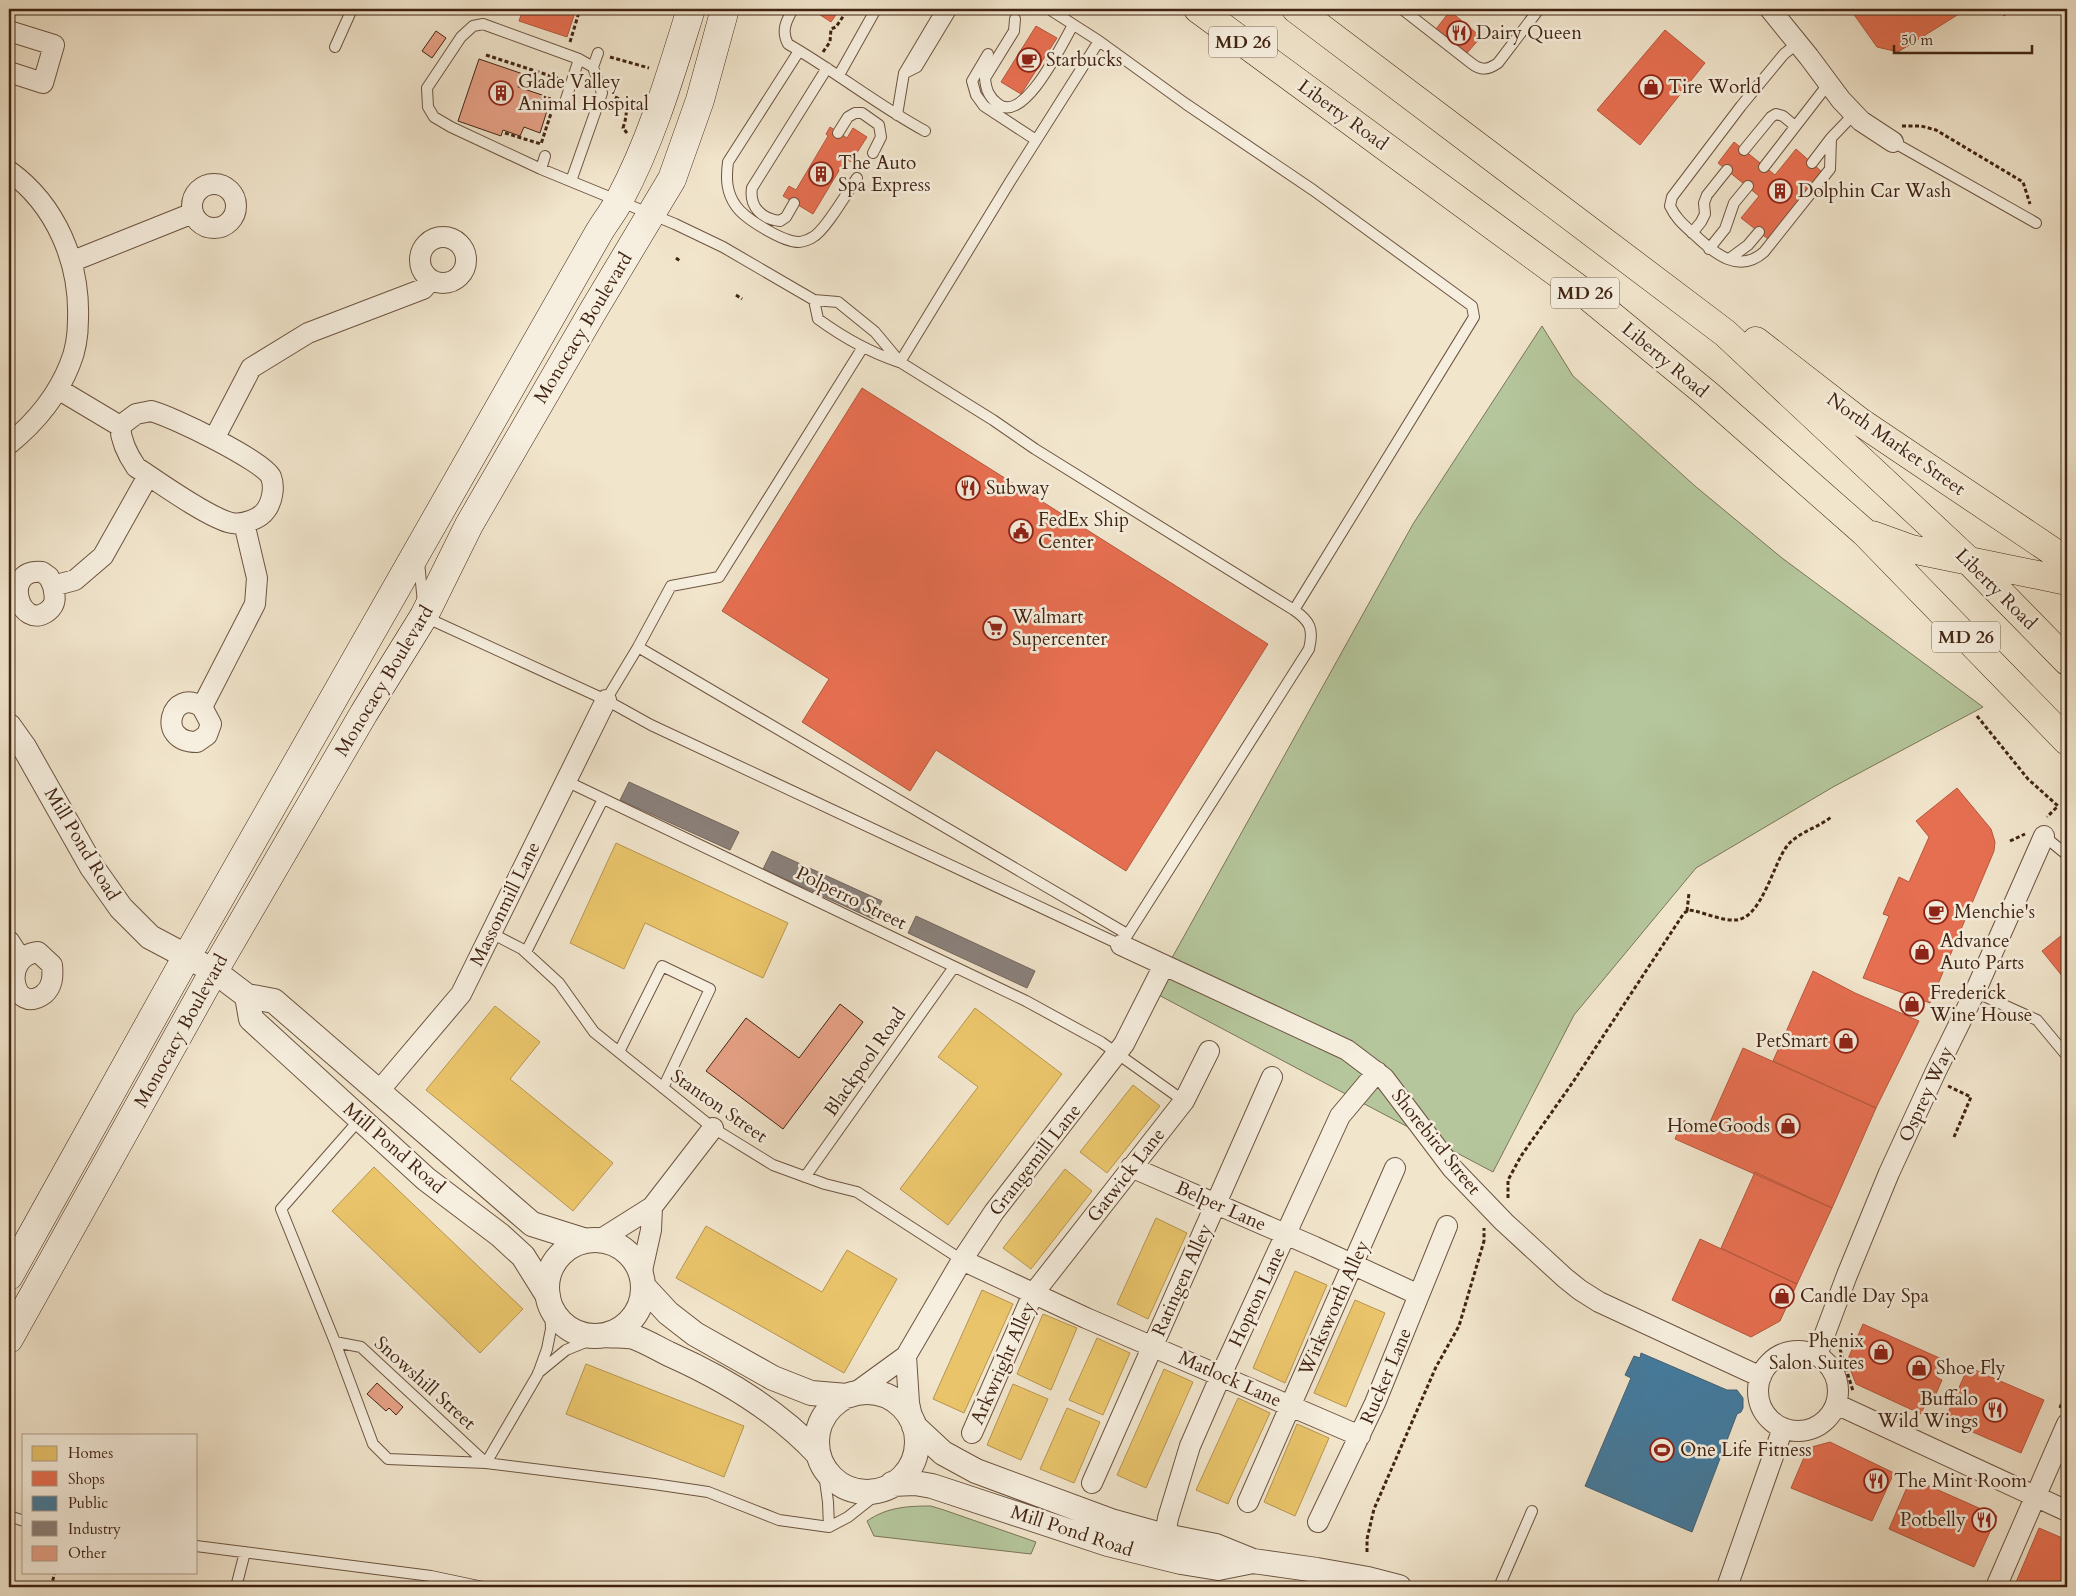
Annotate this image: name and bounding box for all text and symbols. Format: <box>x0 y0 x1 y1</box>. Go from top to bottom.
restaurant icon: Dairy Queen <box>1446 20 1472 46</box>
place label: Dairy Queen <box>1476 20 1582 46</box>
scale bar <box>1894 22 2031 54</box>
road number: MD 26 <box>1209 27 1277 58</box>
text: 50 m <box>1901 30 1933 50</box>
cafe icon: Starbucks <box>1016 47 1042 73</box>
place label: Starbucks <box>1046 47 1122 73</box>
place label: Glade Valley Animal Hospital <box>518 69 649 117</box>
street label: Liberty Road <box>1293 73 1393 157</box>
shop icon: Tire World <box>1638 74 1664 100</box>
place label: Tire World <box>1668 74 1761 100</box>
building icon: Glade Valley Animal Hospital <box>488 80 514 106</box>
place label: The Auto Spa Express <box>838 150 931 198</box>
building icon: The Auto Spa Express <box>808 161 834 187</box>
building icon: Dolphin Car Wash <box>1767 178 1793 204</box>
place label: Dolphin Car Wash <box>1798 178 1952 204</box>
street label: Monocacy Boulevard <box>528 248 638 408</box>
road number: MD 26 <box>1551 278 1619 308</box>
street label: Liberty Road <box>1616 316 1714 404</box>
street label: North Market Street <box>1822 386 1970 502</box>
restaurant icon: Subway <box>955 475 981 501</box>
place label: Subway <box>986 475 1050 501</box>
place label: FedEx Ship Center <box>1038 507 1129 555</box>
public building icon: FedEx Ship Center <box>1008 518 1034 544</box>
street label: Liberty Road <box>1950 543 2042 635</box>
street label: Monocacy Boulevard <box>329 601 439 761</box>
place label: Walmart Supercenter <box>1011 604 1107 652</box>
supermarket icon: Walmart Supercenter <box>982 615 1008 641</box>
road number: MD 26 <box>1932 622 2000 652</box>
street label: Mill Pond Road <box>38 783 126 905</box>
street label: Massonmill Lane <box>464 838 546 970</box>
street label: Polperro Street <box>791 860 911 936</box>
cafe icon: Menchie's <box>1923 899 1949 925</box>
place label: Menchie's <box>1954 899 2035 925</box>
place label: Advance Auto Parts <box>1940 928 2024 976</box>
shop icon: Advance Auto Parts <box>1909 939 1935 965</box>
street label: Monocacy Boulevard <box>128 950 234 1112</box>
place label: Frederick Wine House <box>1929 980 2032 1028</box>
shop icon: Frederick Wine House <box>1899 991 1925 1017</box>
street label: Blackpool Road <box>818 1002 912 1122</box>
place label: PetSmart <box>1755 1028 1828 1054</box>
shop icon: PetSmart <box>1833 1028 1859 1054</box>
street label: Osprey Way <box>1892 1042 1960 1146</box>
street label: Stanton Street <box>665 1063 773 1149</box>
street label: Shorebird Street <box>1385 1084 1487 1200</box>
street label: Mill Pond Road <box>337 1096 451 1200</box>
street label: Grangemill Lane <box>983 1099 1087 1221</box>
place label: HomeGoods <box>1667 1113 1770 1139</box>
shop icon: HomeGoods <box>1775 1113 1801 1139</box>
street label: Gatwick Lane <box>1081 1123 1171 1227</box>
street label: Belper Lane <box>1172 1175 1270 1237</box>
street label: Ratingen Alley <box>1146 1220 1218 1340</box>
street label: Wirksworth Alley <box>1292 1236 1375 1381</box>
street label: Hopton Lane <box>1222 1243 1292 1351</box>
shop icon: Candle Day Spa <box>1769 1283 1795 1309</box>
place label: Candle Day Spa <box>1800 1283 1929 1309</box>
street label: Arkwright Alley <box>964 1297 1042 1429</box>
street label: Rucker Lane <box>1354 1324 1418 1428</box>
place label: Phenix Salon Suites <box>1769 1328 1865 1376</box>
street label: Snowshill Street <box>369 1330 481 1436</box>
shop icon: Phenix Salon Suites <box>1868 1339 1894 1365</box>
street label: Matlock Lane <box>1174 1345 1286 1413</box>
shop icon: Shoe Fly <box>1906 1355 1932 1381</box>
place label: Shoe Fly <box>1936 1355 2006 1381</box>
place label: Buffalo Wild Wings <box>1876 1386 1978 1434</box>
restaurant icon: Buffalo Wild Wings <box>1982 1397 2008 1423</box>
legend <box>22 1434 198 1574</box>
sports icon: One Life Fitness <box>1649 1437 1675 1463</box>
place label: One Life Fitness <box>1680 1437 1812 1463</box>
text: Homes <box>68 1443 113 1463</box>
restaurant icon: The Mint Room <box>1863 1468 1889 1494</box>
place label: The Mint Room <box>1894 1468 2028 1494</box>
text: Shops <box>68 1469 105 1489</box>
text: Public <box>68 1493 108 1513</box>
street label: Mill Pond Road <box>1007 1499 1137 1563</box>
place label: Potbelly <box>1900 1507 1966 1533</box>
restaurant icon: Potbelly <box>1971 1507 1997 1533</box>
text: Industry <box>68 1519 121 1539</box>
text: Other <box>68 1543 107 1563</box>

